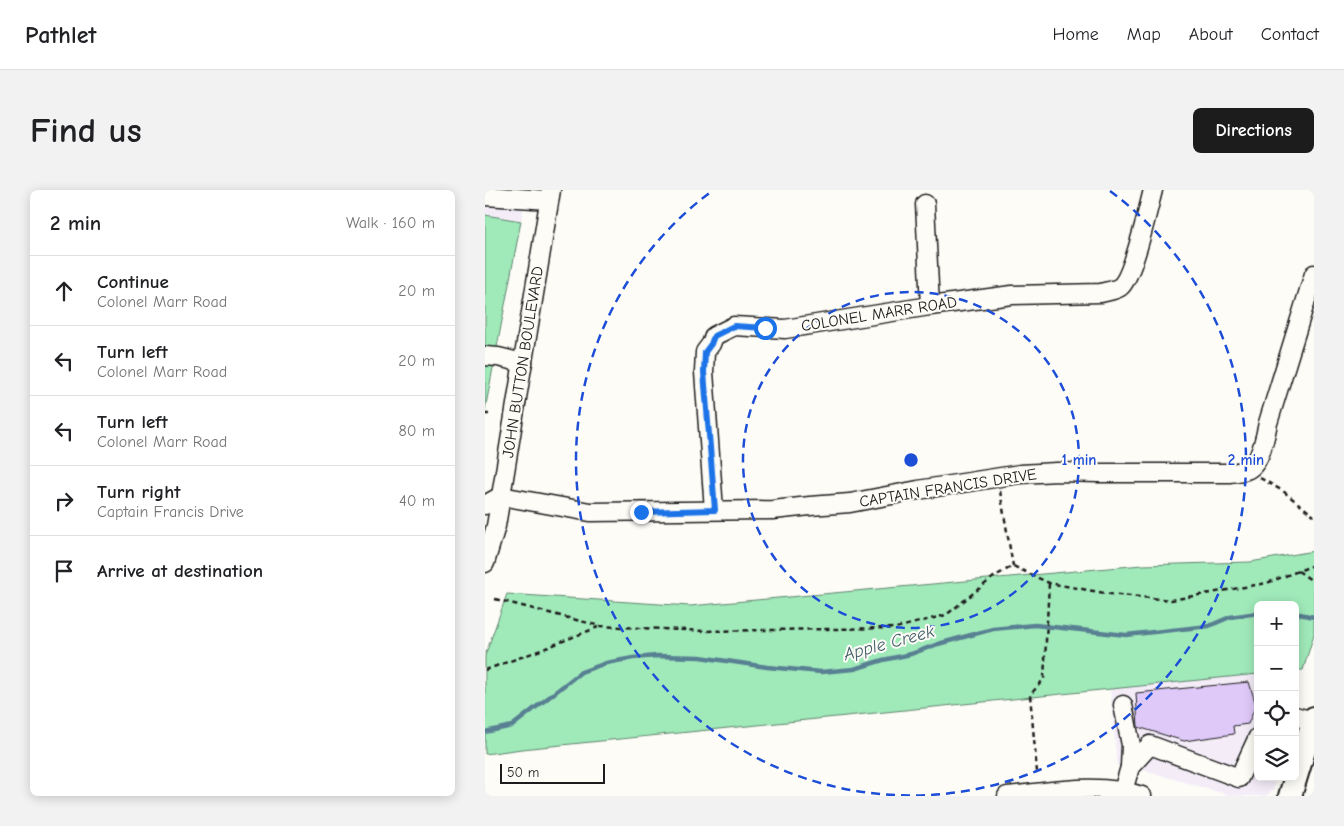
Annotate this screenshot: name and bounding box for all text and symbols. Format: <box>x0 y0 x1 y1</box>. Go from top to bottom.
text: Pathlet <box>25 21 96 49</box>
text: Home <box>1052 24 1099 45</box>
text: Map <box>1127 24 1161 45</box>
text: About <box>1189 24 1233 45</box>
text: Contact <box>1261 24 1319 45</box>
button: Directions <box>1193 108 1314 153</box>
text: Find us <box>30 110 142 151</box>
text: 2 min <box>50 211 101 235</box>
text: Walk · 160 m <box>346 214 435 232</box>
street label: JOHN BUTTON BOULEVARD <box>499 265 547 459</box>
text: Continue <box>97 271 169 293</box>
icon: ahead <box>50 277 78 305</box>
text: 20 m <box>398 282 435 300</box>
text: Colonel Marr Road <box>97 293 227 311</box>
street label: COLONEL MARR ROAD <box>800 293 958 335</box>
route start <box>754 317 777 340</box>
text: Turn left <box>97 341 168 363</box>
icon: left <box>50 347 78 375</box>
text: 20 m <box>398 352 435 370</box>
text: Colonel Marr Road <box>97 363 227 381</box>
text: Turn left <box>97 411 168 433</box>
icon: left <box>50 417 78 445</box>
text: 80 m <box>398 422 435 440</box>
text: Colonel Marr Road <box>97 433 227 451</box>
centre of rings <box>902 451 920 469</box>
text: 1 min <box>1062 451 1096 469</box>
text: 2 min <box>1228 451 1264 469</box>
street label: CAPTAIN FRANCIS DRIVE <box>858 465 1038 511</box>
text: Turn right <box>97 481 181 503</box>
icon: right <box>50 487 78 515</box>
text: 40 m <box>399 492 435 510</box>
route end <box>630 501 653 524</box>
text: Captain Francis Drive <box>97 503 244 521</box>
icon: arrive <box>50 557 78 585</box>
text: Arrive at destination <box>97 560 263 582</box>
map controls <box>1254 601 1299 781</box>
button: + <box>1254 601 1299 646</box>
water label: Apple Creek <box>840 621 937 665</box>
button: − <box>1254 646 1299 691</box>
button: locate <box>1254 691 1299 736</box>
button: layers <box>1254 736 1299 781</box>
scale bar <box>500 761 605 784</box>
text: 50 m <box>507 764 539 781</box>

